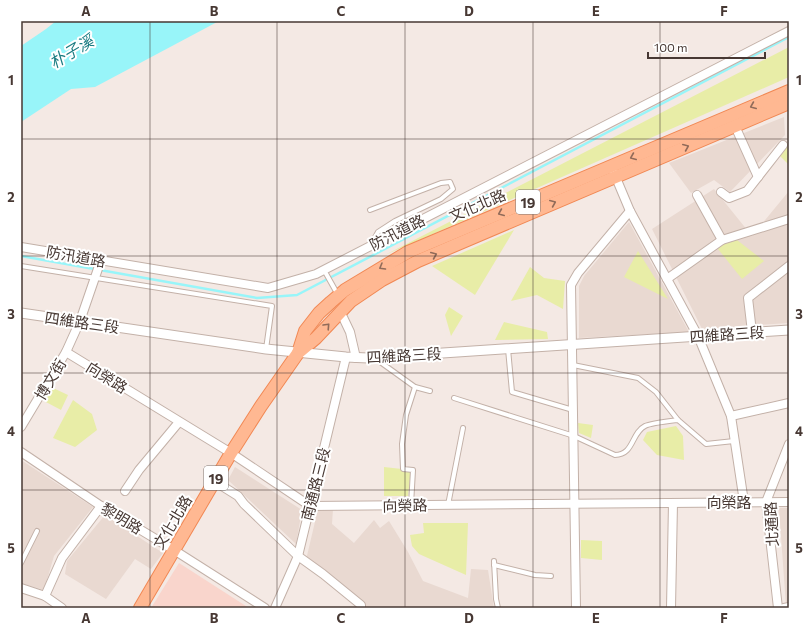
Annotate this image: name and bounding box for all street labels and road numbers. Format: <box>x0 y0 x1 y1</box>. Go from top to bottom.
street label: 文化北路 <box>446 185 508 225</box>
road number: 19 <box>516 190 540 214</box>
street label: 防汛道路 <box>366 210 428 254</box>
street label: 防汛道路 <box>45 242 107 270</box>
street label: 四維路三段 <box>44 308 120 336</box>
street label: 四維路三段 <box>689 322 765 346</box>
street label: 四維路三段 <box>366 344 442 366</box>
street label: 博文街 <box>31 355 69 403</box>
street label: 向榮路 <box>83 357 131 397</box>
street label: 南通路三段 <box>297 445 333 523</box>
road number: 19 <box>204 466 228 490</box>
street label: 文化北路 <box>149 492 195 552</box>
street label: 向榮路 <box>706 493 752 511</box>
street label: 向榮路 <box>382 496 428 514</box>
street label: 黎明路 <box>98 499 146 537</box>
street label: 北通路 <box>761 501 781 547</box>

